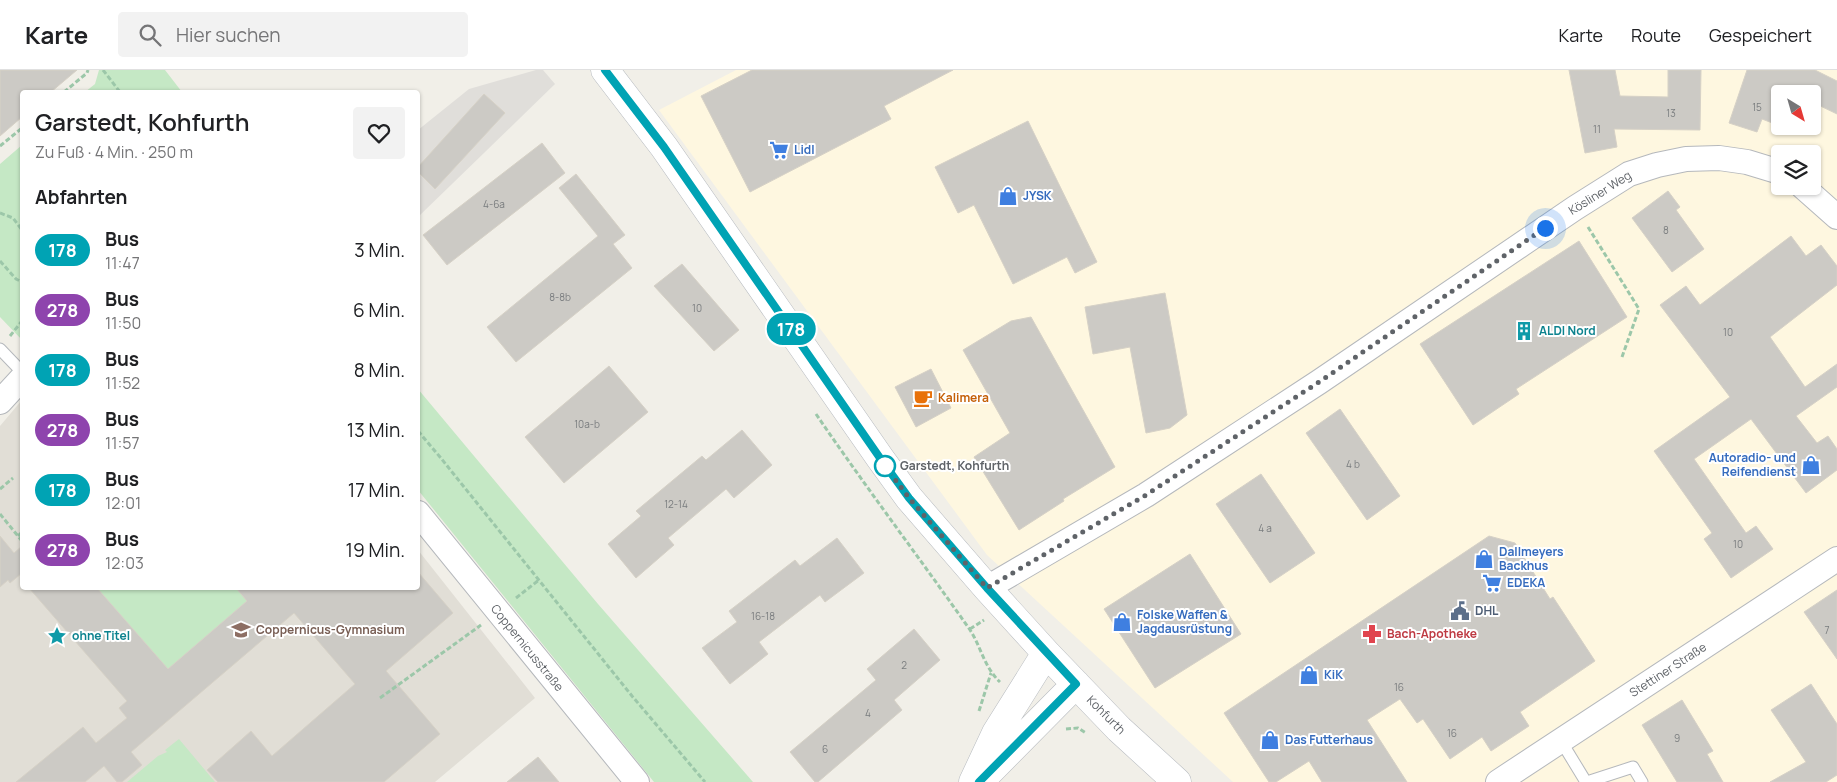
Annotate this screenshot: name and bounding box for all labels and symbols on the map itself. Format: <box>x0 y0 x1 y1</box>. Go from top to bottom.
north arrow <box>1771 85 1821 135</box>
house number: 15 <box>1752 100 1762 114</box>
house number: 13 <box>1666 106 1676 120</box>
house number: 11 <box>1593 122 1601 136</box>
supermarket icon: Lidl <box>768 139 790 161</box>
place label: Lidl <box>794 141 815 158</box>
street label: Kösliner Weg <box>1565 167 1634 219</box>
shop icon: JYSK <box>997 185 1019 207</box>
place label: JYSK <box>1023 187 1052 204</box>
house number: 4-6a <box>483 197 505 211</box>
your location <box>1533 216 1558 241</box>
house number: 8 <box>1663 223 1669 237</box>
house number: 8-8b <box>549 290 571 304</box>
house number: 10 <box>692 301 702 315</box>
line badge: 178 <box>762 313 820 345</box>
building icon: ALDI Nord <box>1513 320 1535 342</box>
place label: ALDI Nord <box>1539 322 1596 339</box>
house number: 10 <box>1723 325 1733 339</box>
cafe icon: Kalimera <box>912 387 934 409</box>
place label: Kalimera <box>938 389 989 406</box>
house number: 10a-b <box>574 417 600 431</box>
place label: Autoradio- und Reifendienst <box>1709 449 1796 480</box>
shop icon: Autoradio- und Reifendienst <box>1800 454 1822 476</box>
marker: Garstedt, Kohfurth <box>874 455 896 477</box>
place label: Garstedt, Kohfurth <box>900 457 1009 474</box>
house number: 4 b <box>1346 457 1360 471</box>
house number: 12-14 <box>664 497 688 511</box>
house number: 4 a <box>1258 521 1272 535</box>
house number: 10 <box>1733 537 1743 551</box>
place label: Dallmeyers Backhus <box>1499 543 1564 574</box>
shop icon: Dallmeyers Backhus <box>1473 548 1495 570</box>
supermarket icon: EDEKA <box>1481 572 1503 594</box>
place label: EDEKA <box>1507 574 1545 591</box>
public building icon: DHL <box>1449 600 1471 622</box>
street label: Coppernicusstraße <box>487 601 568 695</box>
place label: DHL <box>1475 602 1499 619</box>
place label: Folske Waffen & Jagdausrüstung <box>1137 606 1232 637</box>
house number: 16-18 <box>751 609 775 623</box>
shop icon: Folske Waffen & Jagdausrüstung <box>1111 611 1133 633</box>
school or university icon: Coppernicus-Gymnasium <box>230 619 252 641</box>
place label: Coppernicus-Gymnasium <box>256 621 405 638</box>
pharmacy icon: Bach-Apotheke <box>1361 623 1383 645</box>
house number: 7 <box>1824 623 1830 637</box>
place icon: ohne Titel <box>46 625 68 647</box>
place label: Bach-Apotheke <box>1387 625 1477 642</box>
place label: ohne Titel <box>72 627 130 644</box>
street label: Stettiner Straße <box>1626 638 1710 701</box>
house number: 2 <box>901 658 907 672</box>
shop icon: KiK <box>1298 664 1320 686</box>
place label: KiK <box>1324 666 1343 683</box>
house number: 16 <box>1394 680 1404 694</box>
street label: Kohfurth <box>1083 691 1130 738</box>
house number: 4 <box>865 706 871 720</box>
house number: 16 <box>1447 726 1457 740</box>
shop icon: Das Futterhaus <box>1259 729 1281 751</box>
place label: Das Futterhaus <box>1285 731 1374 748</box>
house number: 9 <box>1674 731 1680 745</box>
house number: 6 <box>822 742 828 756</box>

